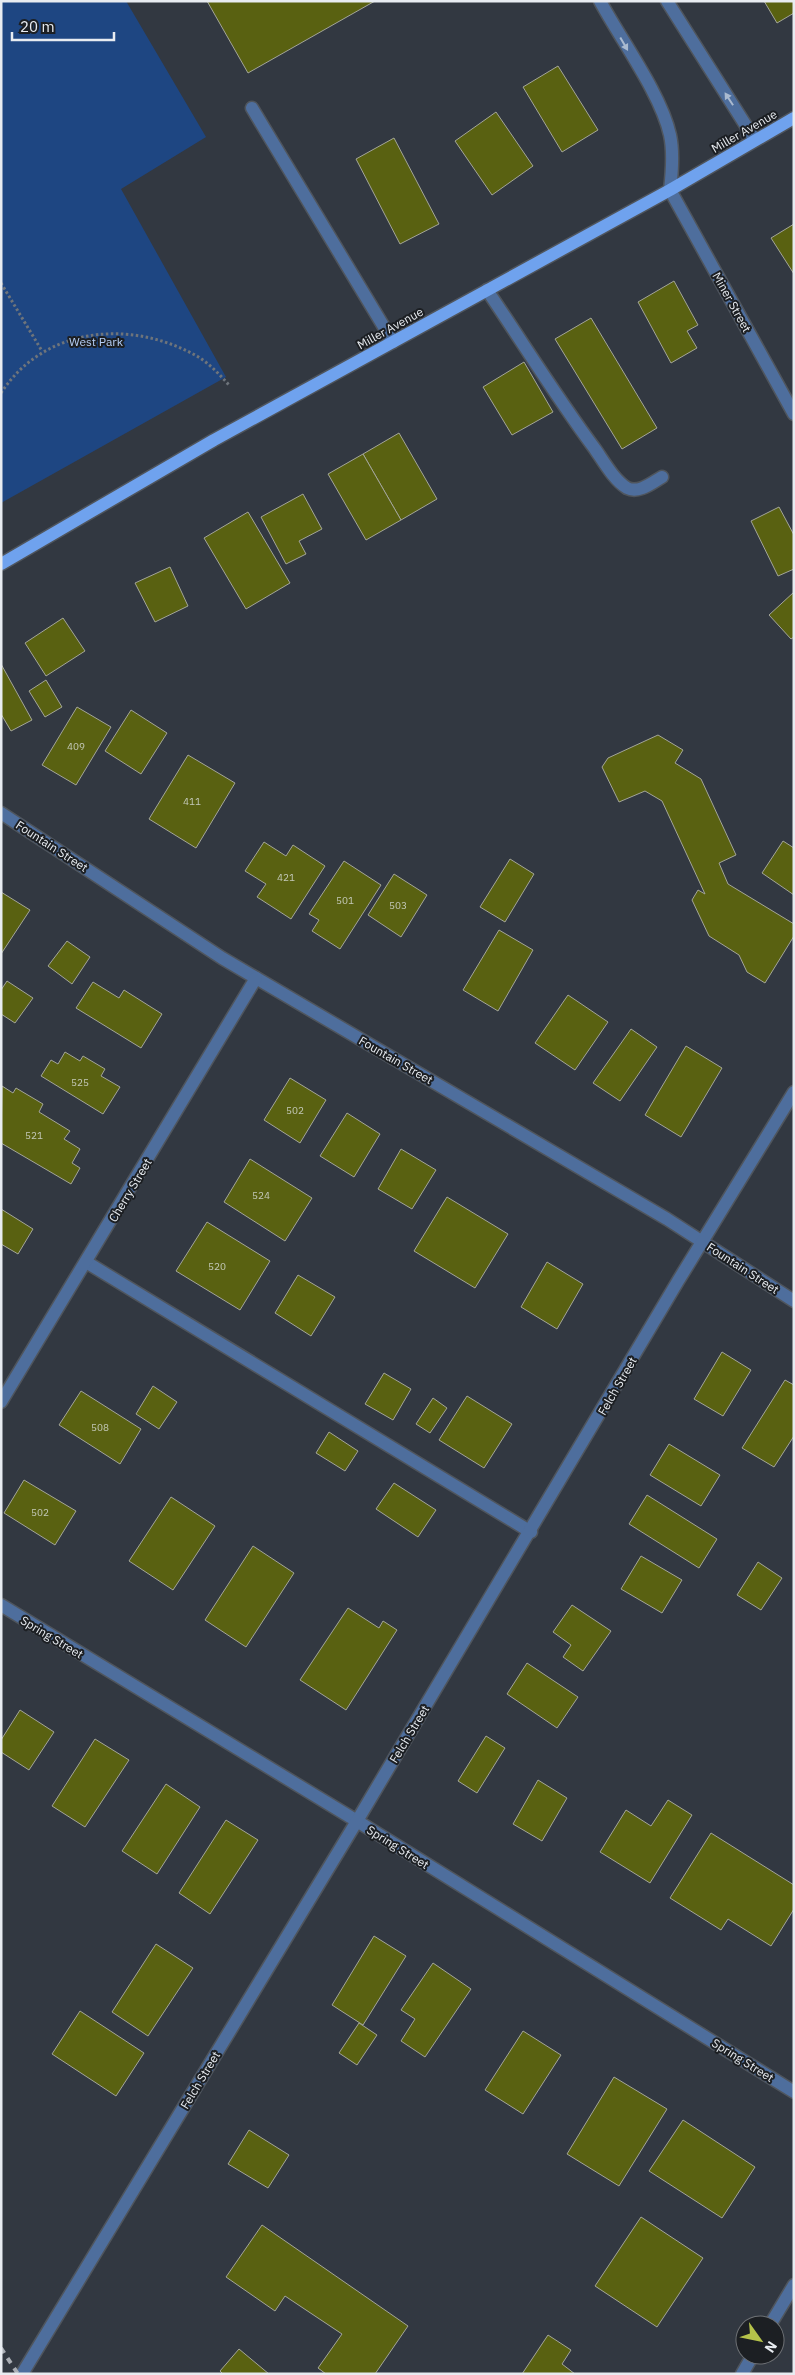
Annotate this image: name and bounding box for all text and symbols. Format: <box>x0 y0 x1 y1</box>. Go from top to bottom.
scale bar <box>12 10 115 42</box>
text: 20 m <box>20 17 55 36</box>
one-way arrow <box>620 37 629 50</box>
one-way arrow <box>724 92 734 106</box>
street label: Miller Avenue <box>709 106 780 156</box>
street label: Miner Street <box>709 269 755 335</box>
street label: Miller Avenue <box>354 304 426 352</box>
park label: West Park <box>69 334 124 349</box>
house number: 409 <box>67 740 85 753</box>
house number: 411 <box>183 795 201 808</box>
street label: Fountain Street <box>13 817 91 875</box>
house number: 421 <box>277 871 295 884</box>
house number: 501 <box>336 894 354 907</box>
house number: 503 <box>389 899 407 912</box>
street label: Fountain Street <box>356 1033 436 1087</box>
house number: 525 <box>71 1076 89 1089</box>
house number: 502 <box>286 1104 304 1117</box>
house number: 521 <box>25 1129 43 1142</box>
street label: Cherry Street <box>105 1155 155 1225</box>
house number: 524 <box>252 1189 270 1202</box>
street label: Fountain Street <box>704 1239 782 1297</box>
house number: 520 <box>208 1260 226 1273</box>
street label: Felch Street <box>594 1354 640 1418</box>
house number: 508 <box>91 1421 109 1434</box>
house number: 502 <box>31 1506 49 1519</box>
street label: Spring Street <box>18 1612 86 1662</box>
street label: Felch Street <box>386 1702 432 1766</box>
street label: Spring Street <box>364 1822 432 1872</box>
street label: Spring Street <box>709 2035 777 2085</box>
street label: Felch Street <box>177 2048 223 2112</box>
north arrow <box>735 2315 785 2365</box>
text: N <box>761 2338 781 2356</box>

